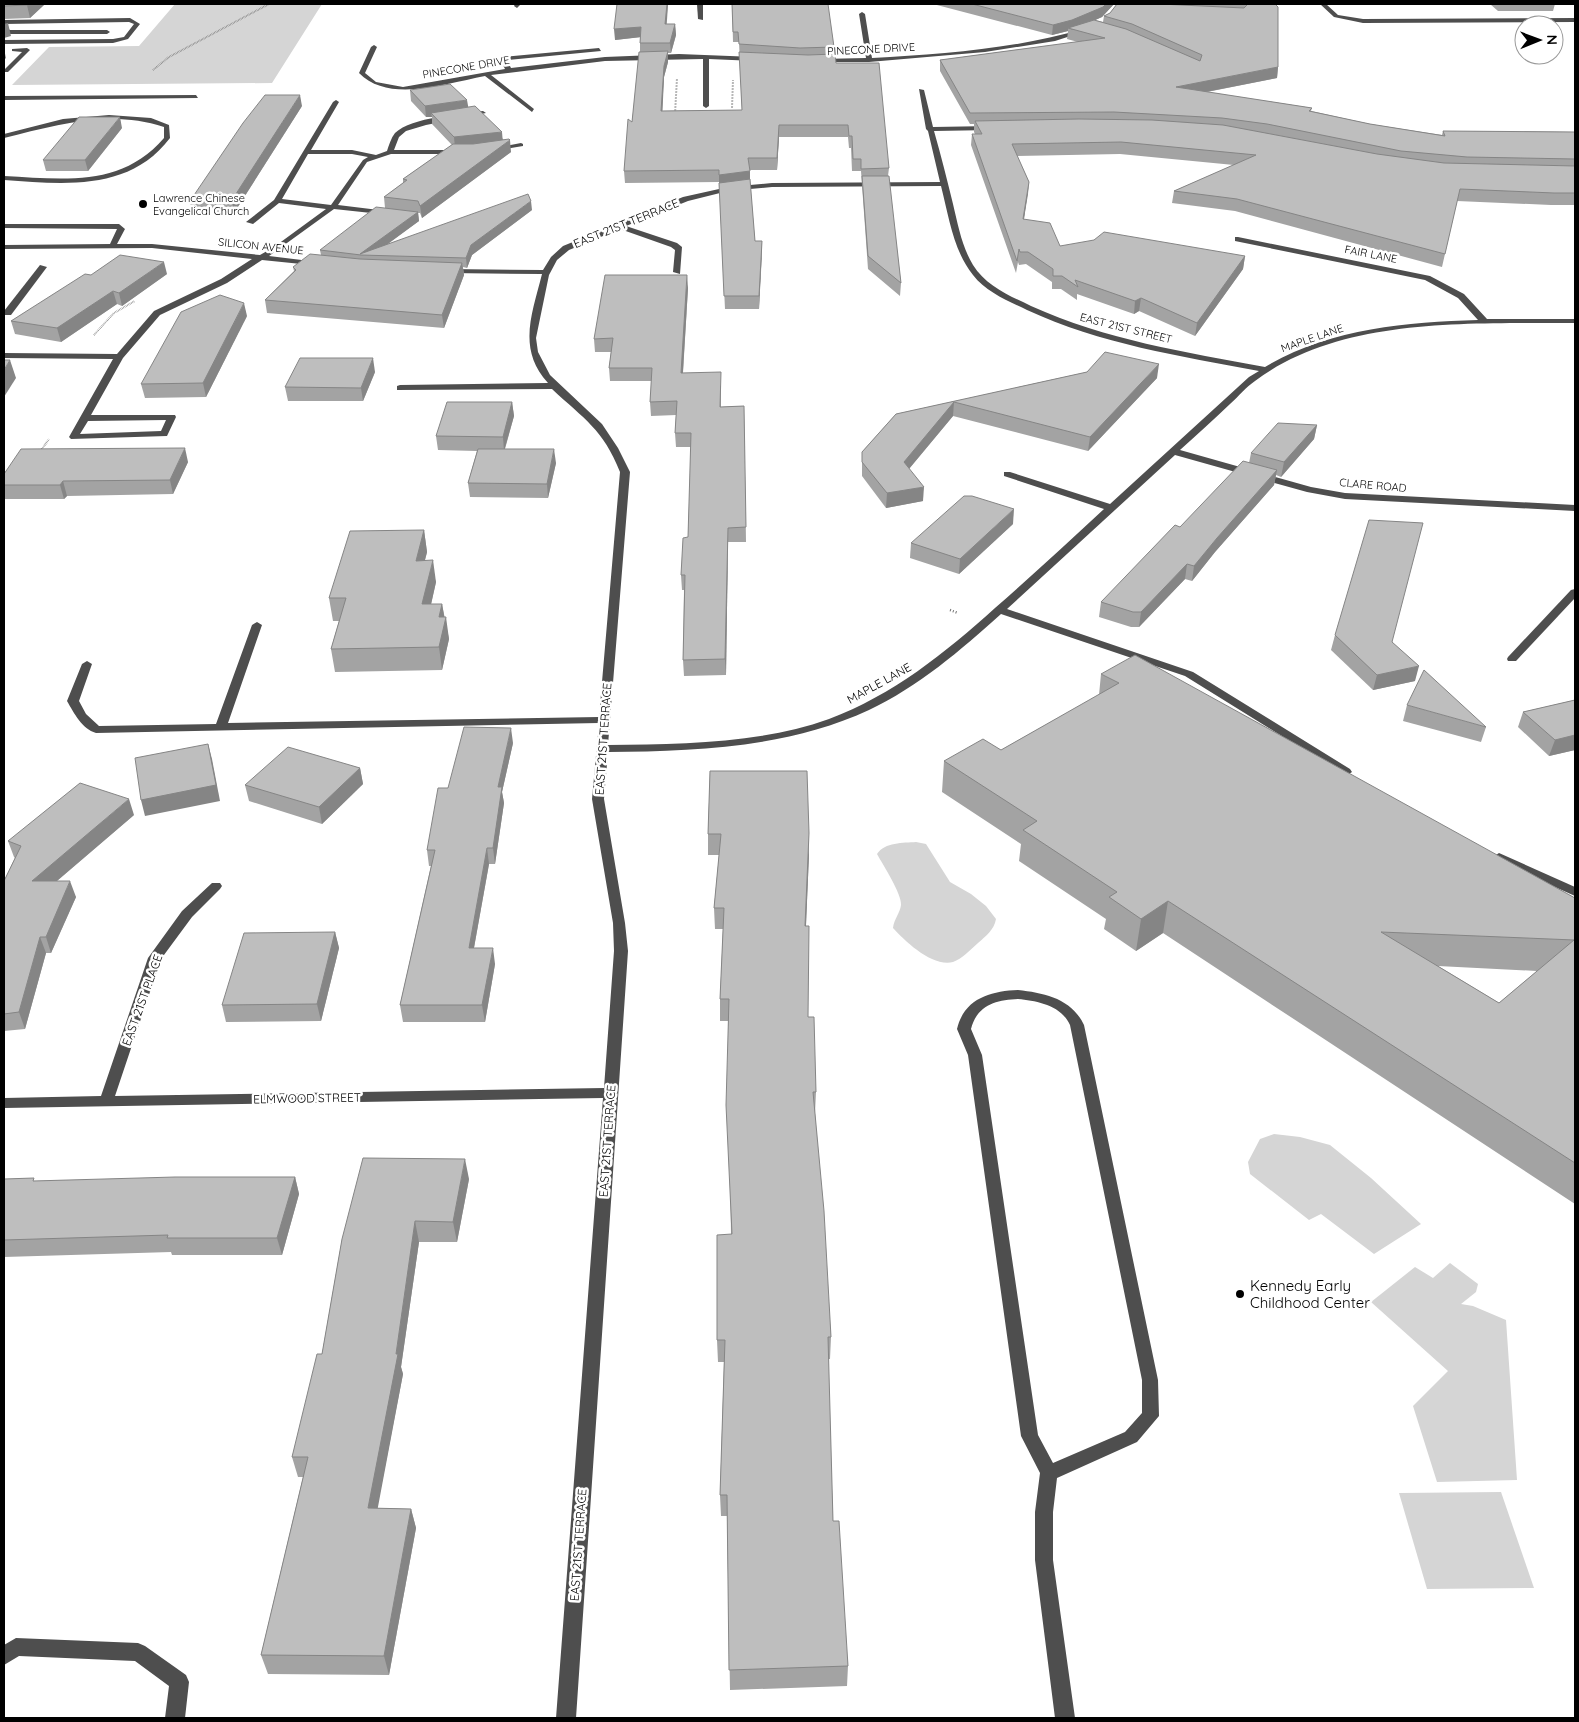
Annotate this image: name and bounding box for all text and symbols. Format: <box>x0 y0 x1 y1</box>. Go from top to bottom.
north arrow <box>1514 15 1564 65</box>
text: N <box>1543 34 1561 45</box>
street label: PINECONE DRIVE <box>827 40 915 58</box>
street label: PINECONE DRIVE <box>421 52 511 82</box>
place label: Lawrence Chinese Evangelical Church <box>153 191 249 218</box>
street label: EAST 21ST TERRACE <box>571 195 681 251</box>
marker: Lawrence Chinese Evangelical Church <box>137 198 149 210</box>
street label: SILICON AVENUE <box>218 235 304 257</box>
street label: FAIR LANE <box>1343 242 1399 266</box>
street label: EAST 21ST STREET <box>1078 310 1174 346</box>
street label: MAPLE LANE <box>1279 321 1345 355</box>
street label: CLARE ROAD <box>1339 475 1407 495</box>
street label: MAPLE LANE <box>844 659 914 707</box>
street label: EAST 21ST TERRACE <box>592 682 614 796</box>
street label: EAST 21ST PLACE <box>119 952 166 1048</box>
street label: EAST 21ST TERRACE <box>596 1084 618 1198</box>
street label: ELMWOOD STREET <box>253 1090 361 1106</box>
place label: Kennedy Early Childhood Center <box>1250 1276 1370 1312</box>
marker: Kennedy Early Childhood Center <box>1234 1288 1246 1300</box>
street label: EAST 21ST TERRACE <box>567 1488 589 1602</box>

